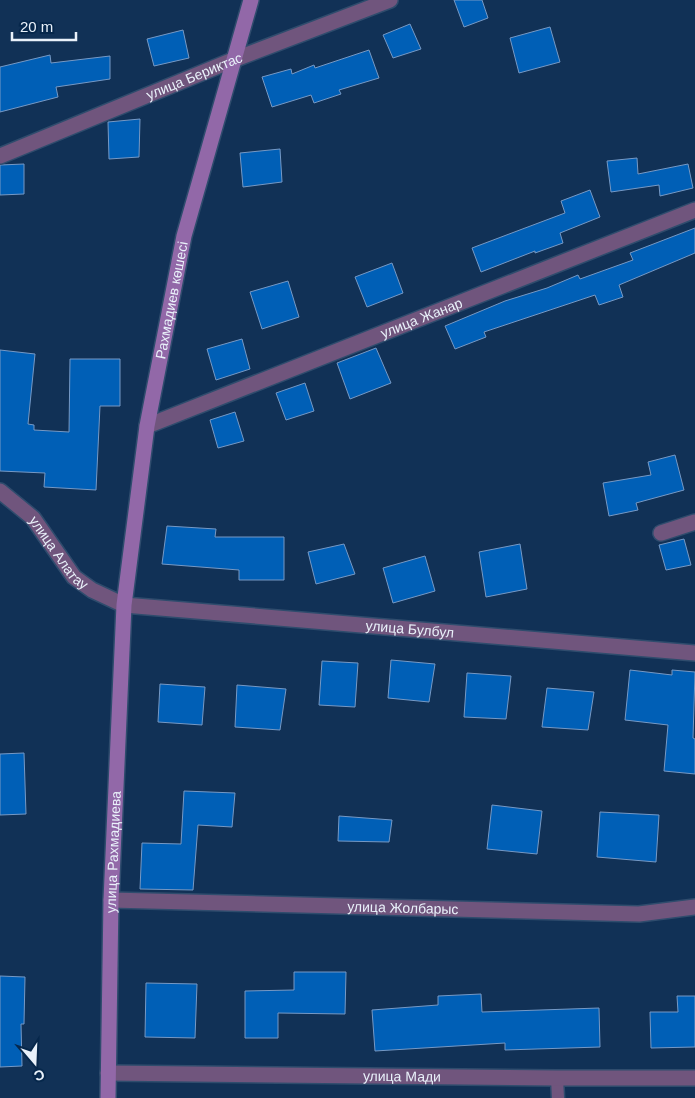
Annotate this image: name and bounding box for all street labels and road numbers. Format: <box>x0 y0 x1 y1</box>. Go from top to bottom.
street label: улица Бериктас <box>144 49 244 103</box>
street label: Рахмадиев көшесі <box>152 240 191 360</box>
street label: улица Жанар <box>378 294 465 341</box>
street label: улица Алатау <box>26 513 91 593</box>
street label: улица Булбул <box>365 617 455 641</box>
street label: улица Рахмадиева <box>103 790 124 913</box>
street label: улица Жолбарыс <box>347 898 459 917</box>
street label: улица Мади <box>363 1068 441 1085</box>

